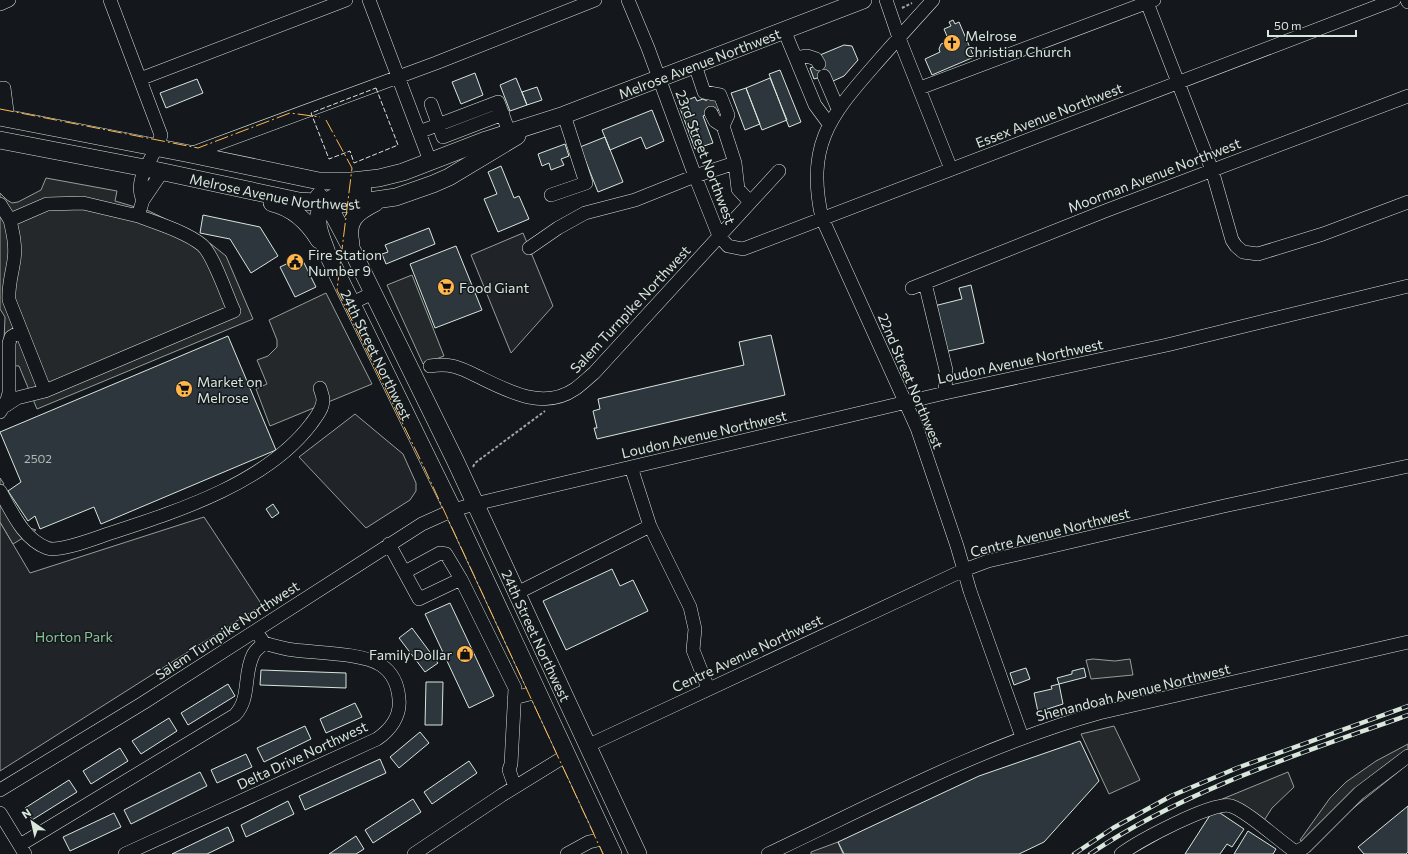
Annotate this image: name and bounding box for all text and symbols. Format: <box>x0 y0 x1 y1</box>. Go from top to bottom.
scale bar <box>1268 12 1356 38</box>
text: 50 m <box>1274 18 1302 32</box>
street label: Melrose Avenue Northwest <box>616 24 783 102</box>
place label: Melrose Christian Church <box>965 27 1071 60</box>
church icon: Melrose Christian Church <box>942 33 962 53</box>
street label: Essex Avenue Northwest <box>973 79 1125 151</box>
street label: 23rd Street Northwest <box>673 87 740 227</box>
street label: Moorman Avenue Northwest <box>1065 134 1243 216</box>
street label: Melrose Avenue Northwest <box>188 169 361 212</box>
street label: Salem Turnpike Northwest <box>566 241 694 376</box>
place label: Fire Station Number 9 <box>308 246 382 279</box>
public building icon: Fire Station Number 9 <box>285 252 305 272</box>
supermarket icon: Food Giant <box>436 277 456 297</box>
place label: Food Giant <box>459 279 529 296</box>
street label: 24th Street Northwest <box>338 287 416 423</box>
street label: 22nd Street Northwest <box>875 311 947 451</box>
street label: Loudon Avenue Northwest <box>935 335 1105 387</box>
place label: Market on Melrose <box>197 373 263 406</box>
supermarket icon: Market on Melrose <box>174 379 194 399</box>
street label: Loudon Avenue Northwest <box>620 407 789 461</box>
house number: 2502 <box>24 451 52 465</box>
street label: Centre Avenue Northwest <box>968 504 1132 560</box>
street label: 24th Street Northwest <box>499 567 575 704</box>
street label: Salem Turnpike Northwest <box>152 577 302 683</box>
street label: Centre Avenue Northwest <box>669 611 825 695</box>
park label: Horton Park <box>35 628 114 645</box>
shop icon: Family Dollar <box>455 644 475 664</box>
place label: Family Dollar <box>369 646 452 663</box>
street label: Shenandoah Avenue Northwest <box>1034 660 1232 724</box>
street label: Delta Drive Northwest <box>234 717 370 793</box>
north arrow <box>12 802 52 842</box>
text: N <box>19 806 33 821</box>

